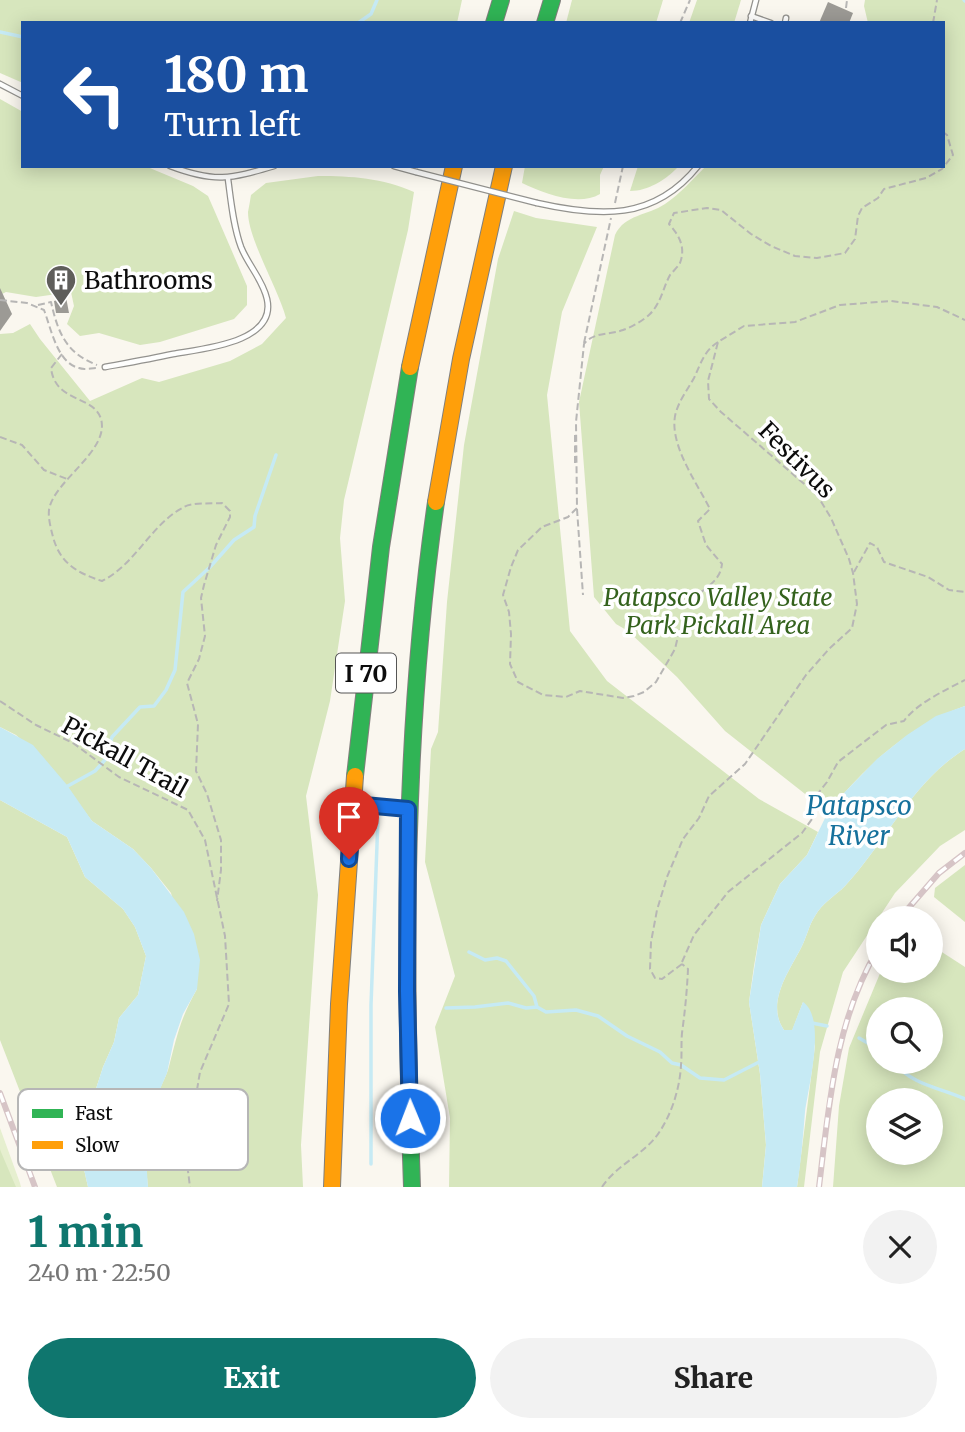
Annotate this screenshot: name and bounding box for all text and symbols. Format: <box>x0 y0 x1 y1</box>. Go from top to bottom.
text: 180 m <box>164 44 309 105</box>
icon: left <box>49 49 140 140</box>
text: Turn left <box>164 105 301 145</box>
building icon: Bathrooms <box>44 263 78 307</box>
place label: Bathrooms <box>84 265 213 296</box>
street label: Festivus <box>752 415 842 505</box>
park label: Patapsco Valley State Park Pickall Area <box>604 582 832 641</box>
road number: I 70 <box>336 653 396 692</box>
street label: Pickall Trail <box>57 710 193 804</box>
pin <box>319 787 379 859</box>
water label: Patapsco River <box>806 789 912 852</box>
icon: arrive <box>330 798 368 836</box>
map controls <box>866 906 943 1165</box>
button: sound <box>866 906 943 983</box>
button: search <box>866 997 943 1074</box>
position arrow <box>373 1081 447 1155</box>
button: layers <box>866 1088 943 1165</box>
legend <box>18 1089 248 1170</box>
text: Fast <box>75 1101 113 1125</box>
text: Slow <box>75 1133 120 1157</box>
text: 1 min <box>28 1206 143 1258</box>
button: close <box>863 1210 937 1284</box>
text: 240 m · 22:50 <box>28 1258 171 1287</box>
button: Exit <box>28 1338 476 1418</box>
button: Share <box>490 1338 937 1418</box>

